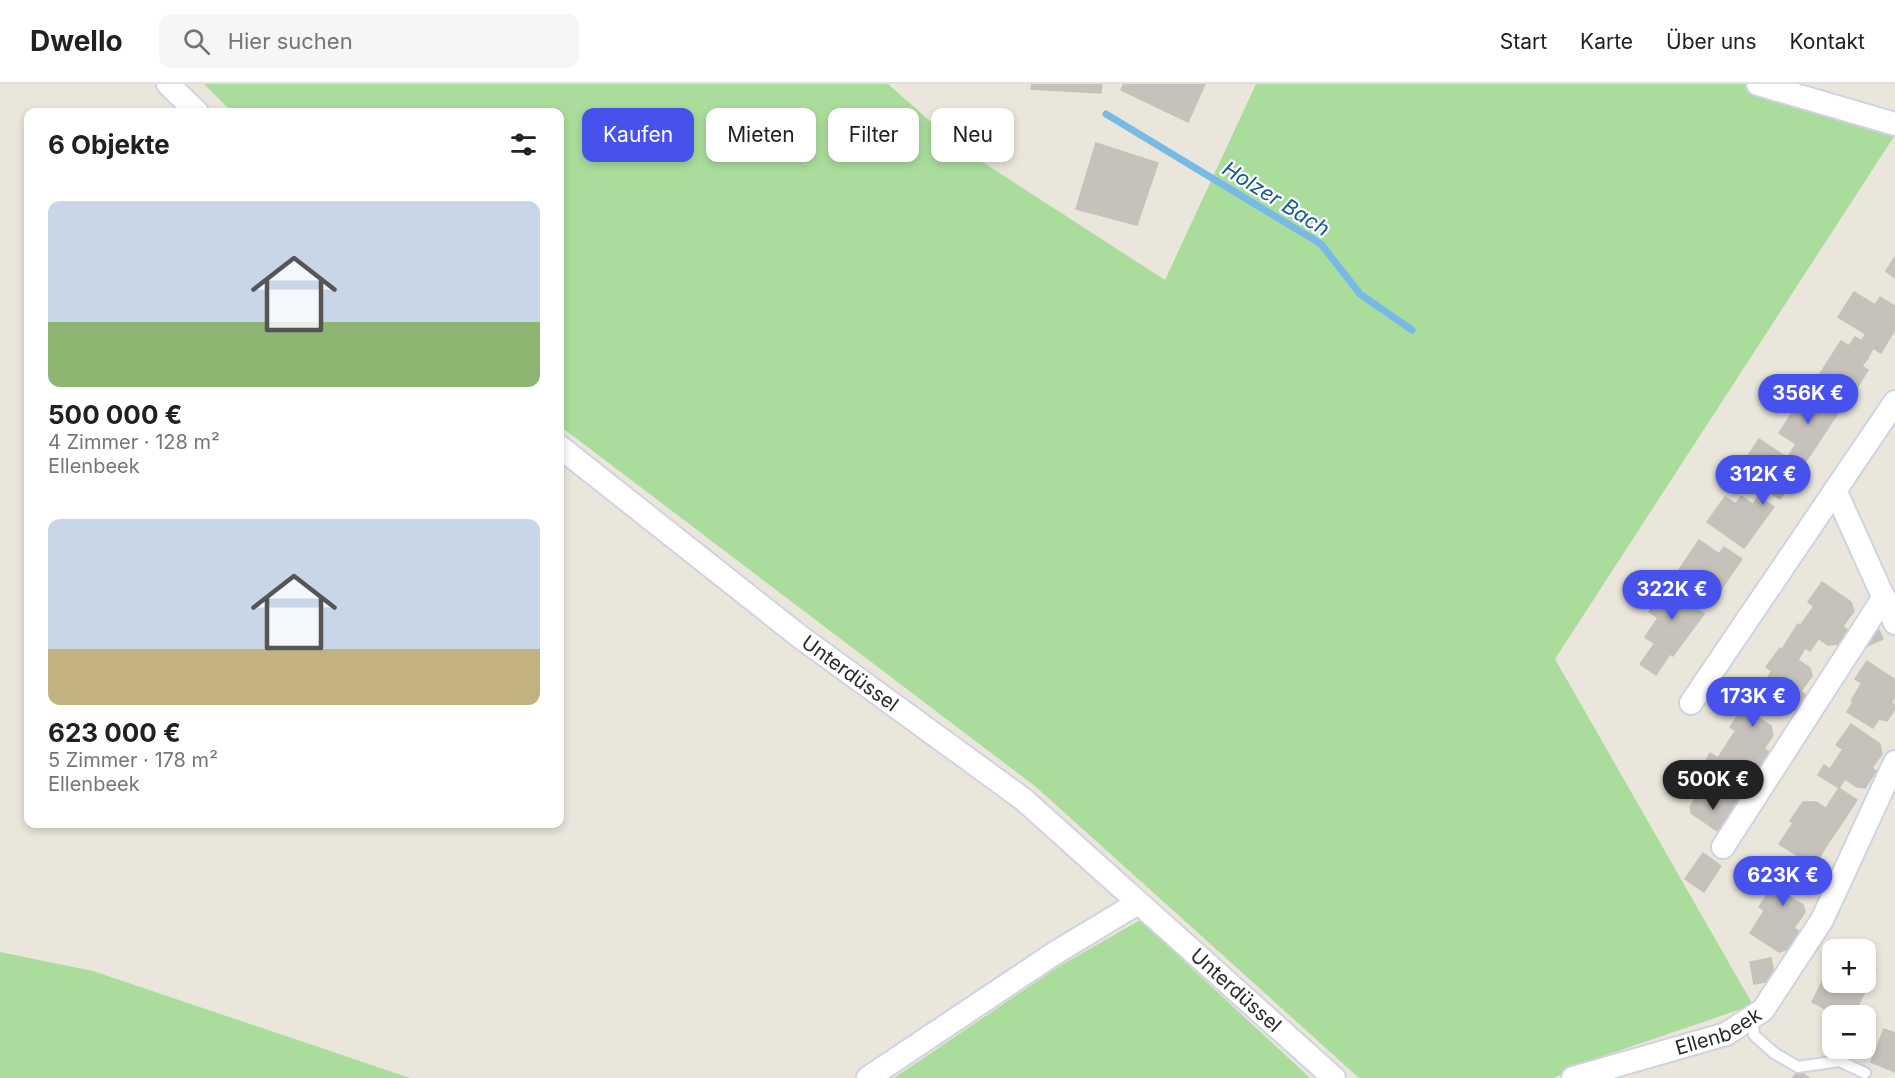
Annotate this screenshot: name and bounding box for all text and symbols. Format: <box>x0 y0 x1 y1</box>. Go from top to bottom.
search box <box>159 14 579 68</box>
text: Dwello <box>30 24 123 58</box>
icon: search <box>180 25 213 58</box>
text: Hier suchen <box>228 28 353 54</box>
text: Start <box>1500 29 1547 54</box>
text: Karte <box>1580 29 1633 54</box>
text: Über uns <box>1666 29 1757 54</box>
text: Kontakt <box>1790 29 1865 54</box>
chip: Kaufen <box>582 108 694 162</box>
chip: Mieten <box>706 108 816 162</box>
chip: Filter <box>828 108 919 162</box>
chip: Neu <box>931 108 1014 162</box>
icon: filters <box>507 128 540 161</box>
text: 6 Objekte <box>48 129 170 160</box>
water label: Holzer Bach <box>1218 156 1334 241</box>
icon: home <box>240 240 348 348</box>
pin: 356K € <box>1759 374 1857 425</box>
text: 356K € <box>1772 381 1844 405</box>
text: 500 000 € <box>48 399 182 430</box>
text: 4 Zimmer · 128 m² <box>48 430 220 454</box>
text: Ellenbeek <box>48 454 140 478</box>
pin: 312K € <box>1714 455 1812 506</box>
text: 312K € <box>1730 462 1796 486</box>
icon: home <box>240 558 348 666</box>
pin: 322K € <box>1623 570 1721 621</box>
text: 322K € <box>1637 577 1707 601</box>
street label: Unterdüssel <box>797 630 903 716</box>
pin: 173K € <box>1704 677 1802 728</box>
text: 173K € <box>1720 684 1786 708</box>
text: 623 000 € <box>48 717 181 748</box>
text: 5 Zimmer · 178 m² <box>48 748 218 772</box>
pin: 500K € <box>1664 760 1762 811</box>
text: 500K € <box>1677 767 1749 791</box>
text: Ellenbeek <box>48 772 140 796</box>
pin: 623K € <box>1734 856 1832 907</box>
text: 623K € <box>1747 863 1819 887</box>
map controls <box>1822 939 1876 1059</box>
button: + <box>1822 939 1876 993</box>
street label: Unterdüssel <box>1186 943 1286 1037</box>
street label: Ellenbeek <box>1673 1002 1766 1060</box>
button: − <box>1822 1005 1876 1059</box>

